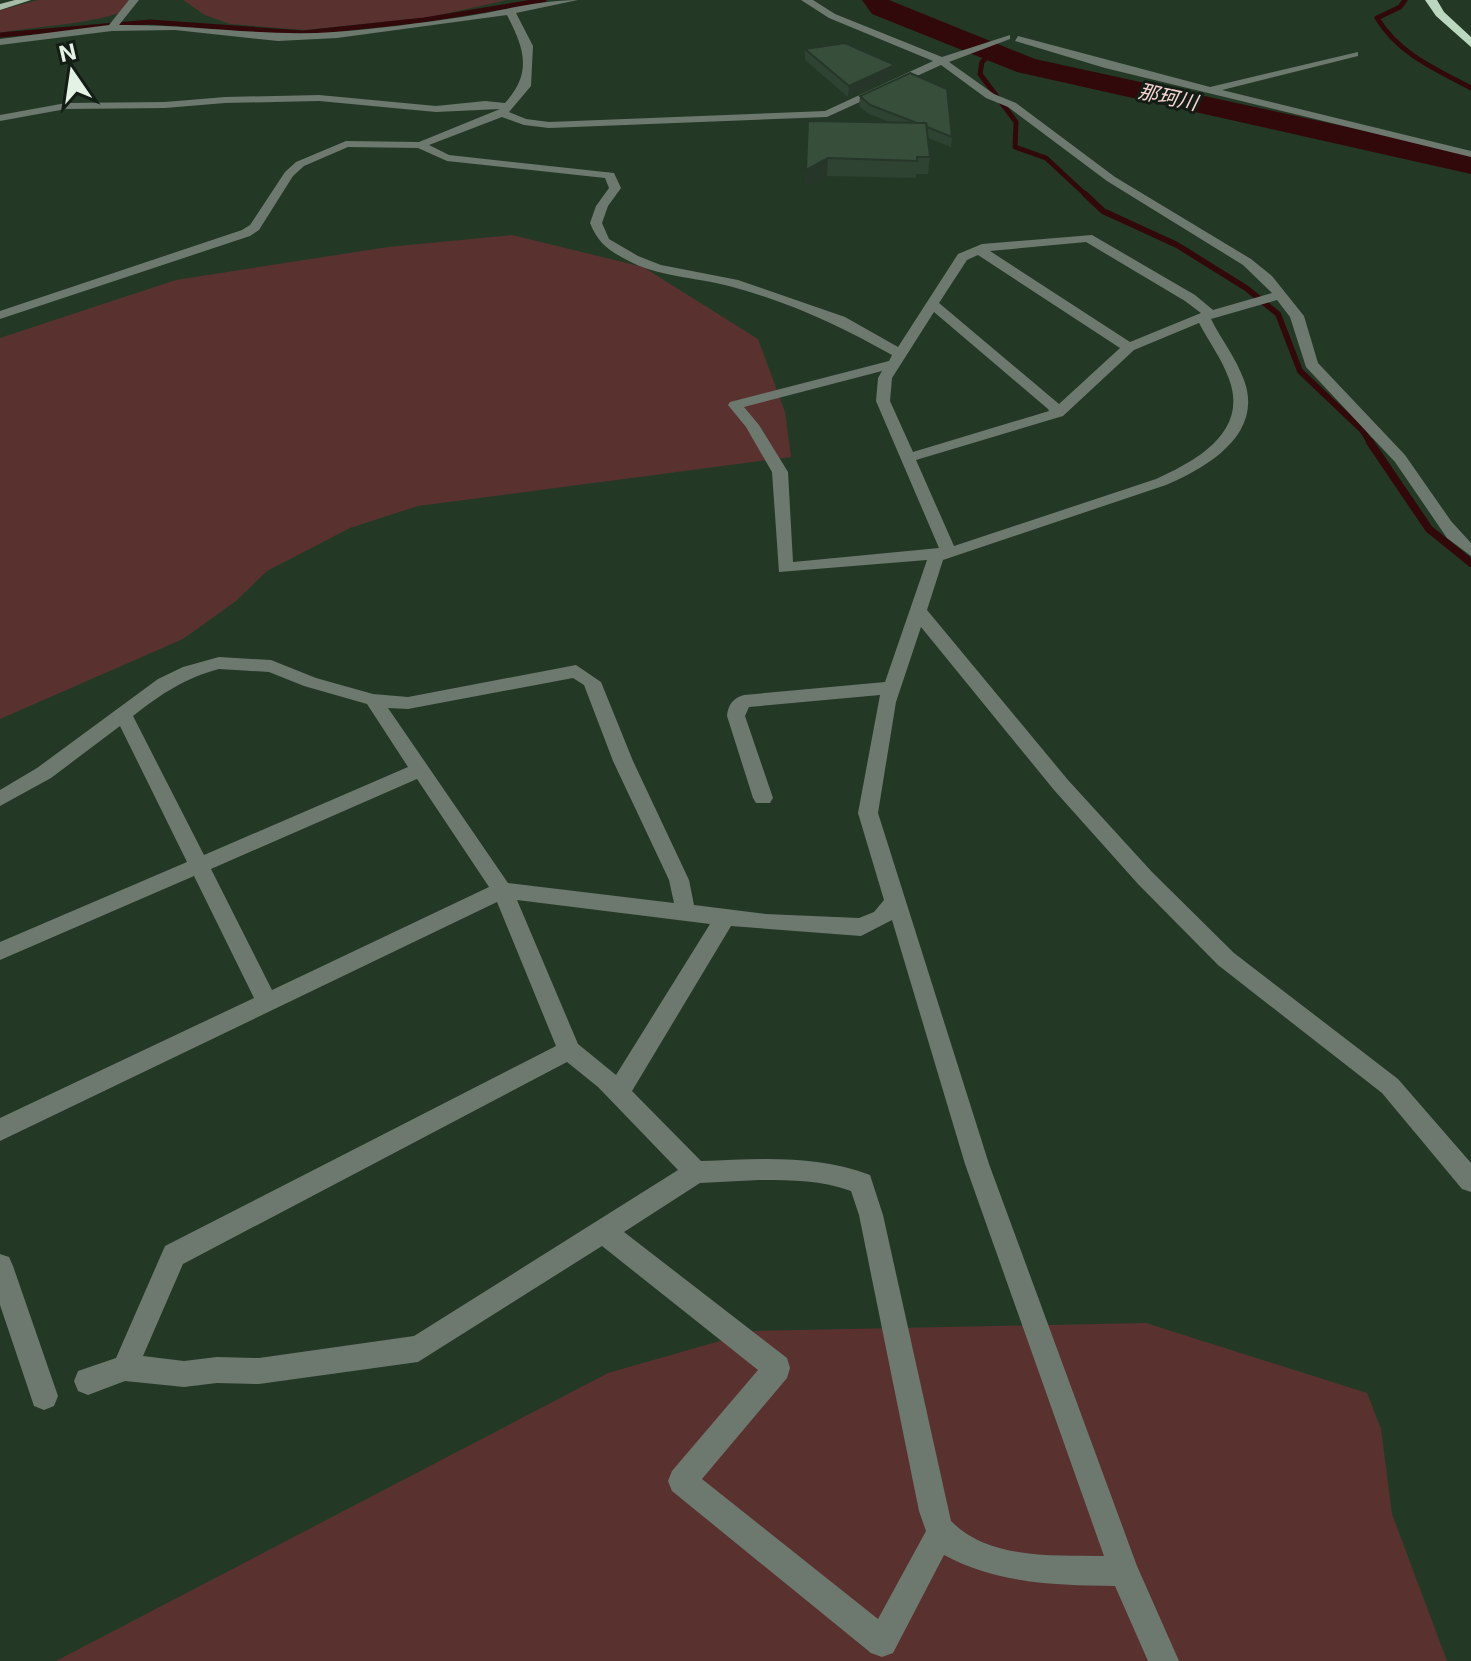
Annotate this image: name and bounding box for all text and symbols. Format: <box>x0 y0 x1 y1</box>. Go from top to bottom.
north arrow <box>32 32 112 112</box>
text: N <box>56 38 79 67</box>
water label: 那珂川 <box>1136 79 1202 115</box>

